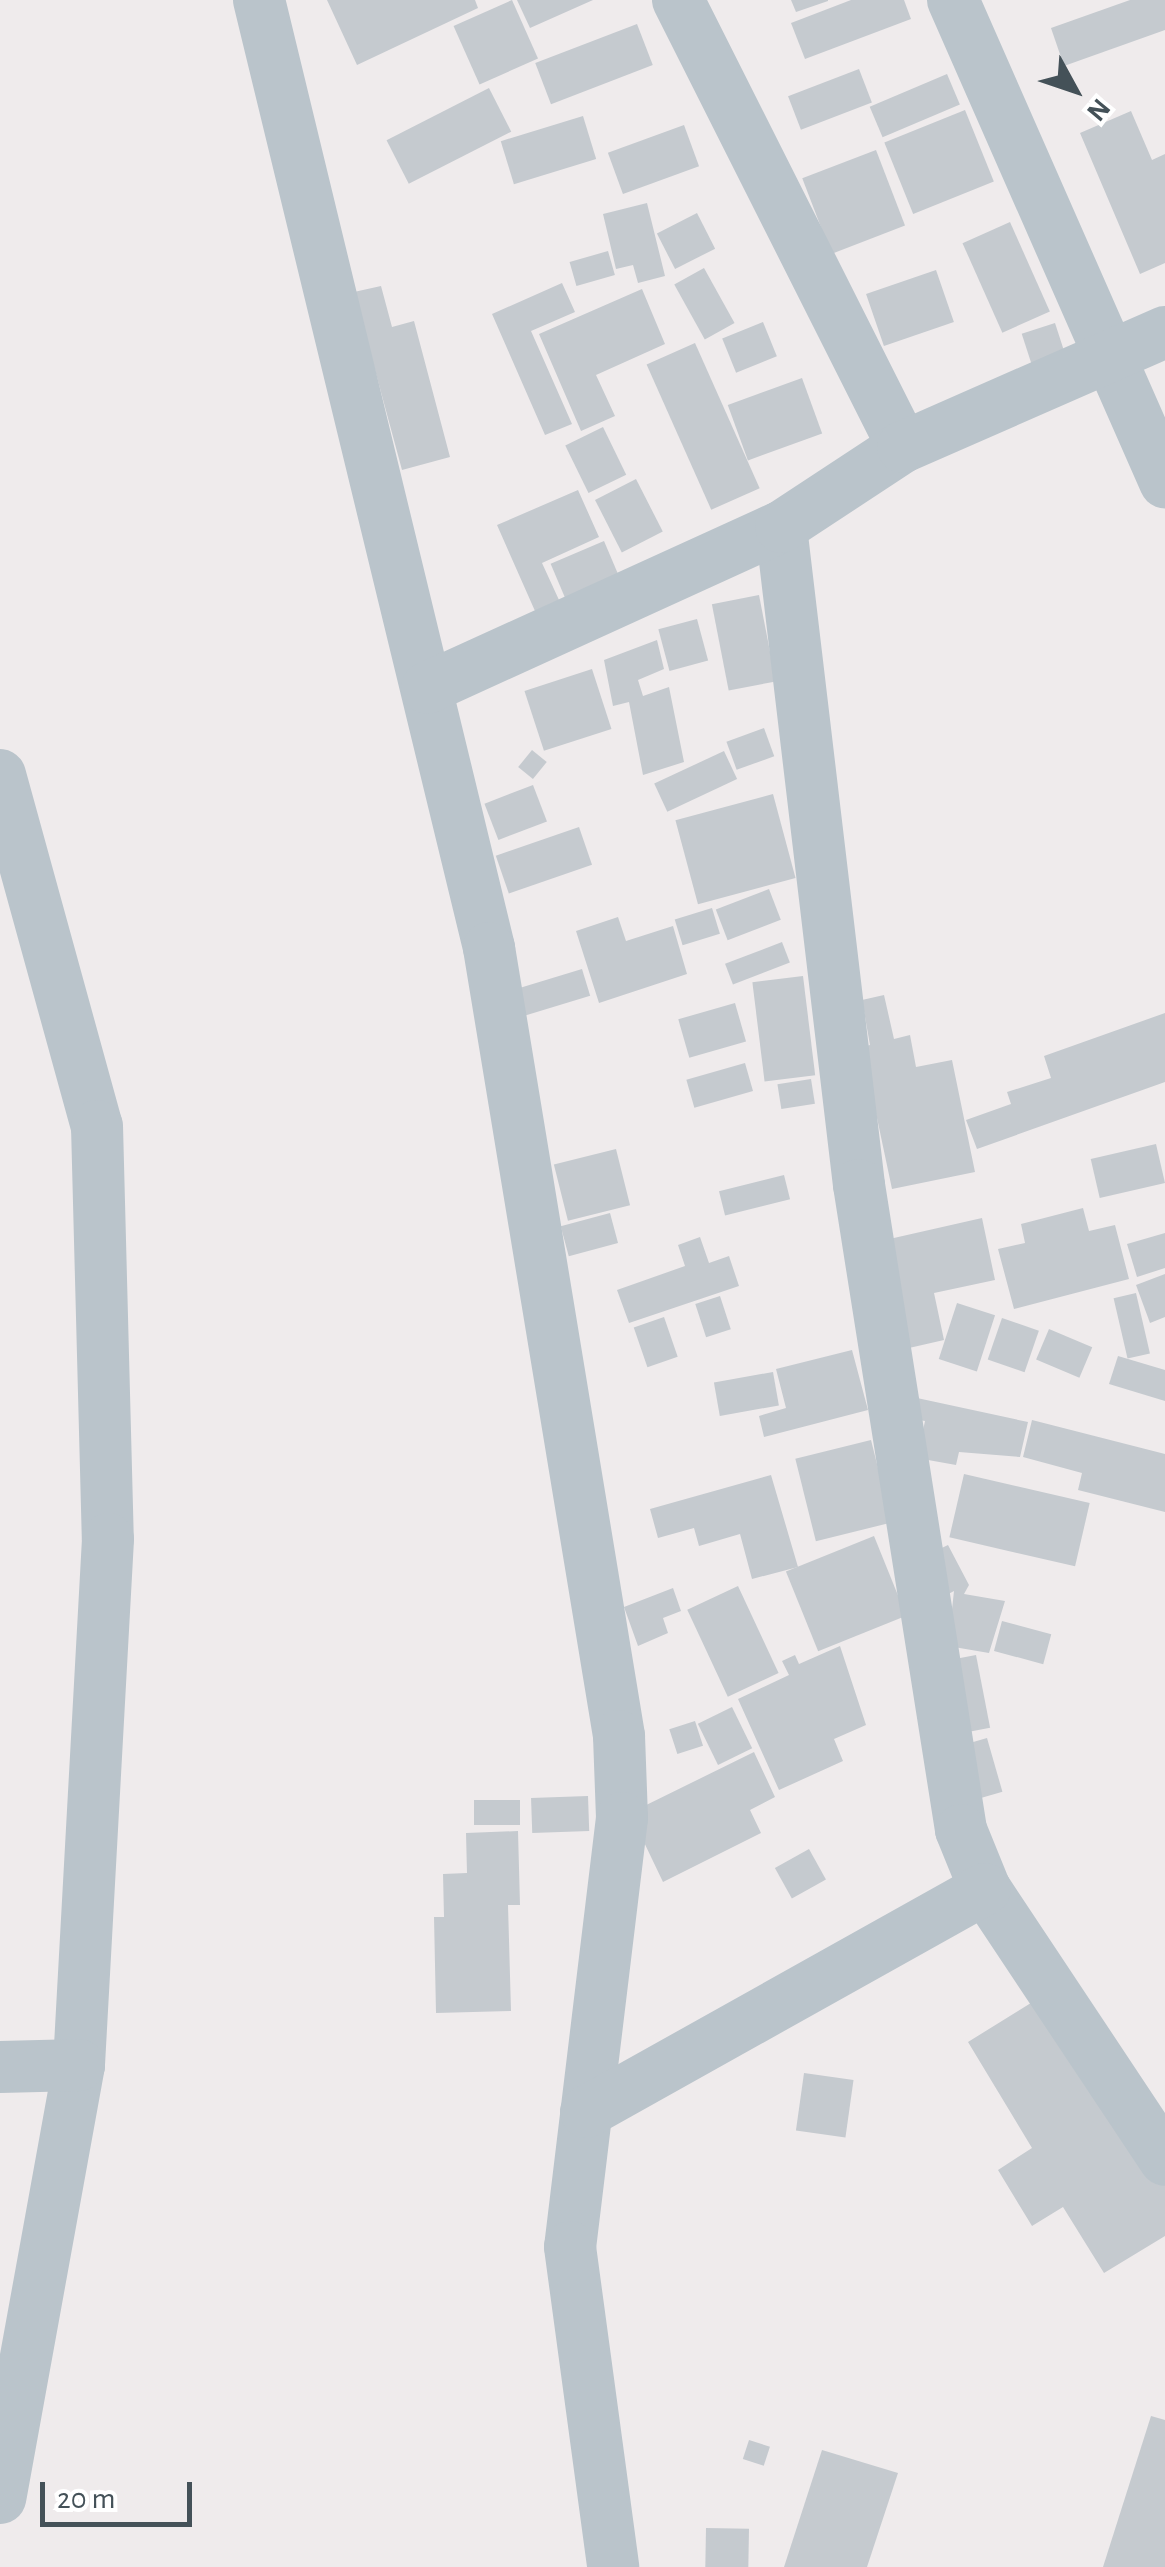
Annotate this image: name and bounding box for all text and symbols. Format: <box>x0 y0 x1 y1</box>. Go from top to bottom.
north arrow <box>1025 40 1125 140</box>
text: N <box>1081 93 1115 126</box>
scale bar <box>45 2462 198 2524</box>
text: 20 m <box>57 2484 115 2514</box>

